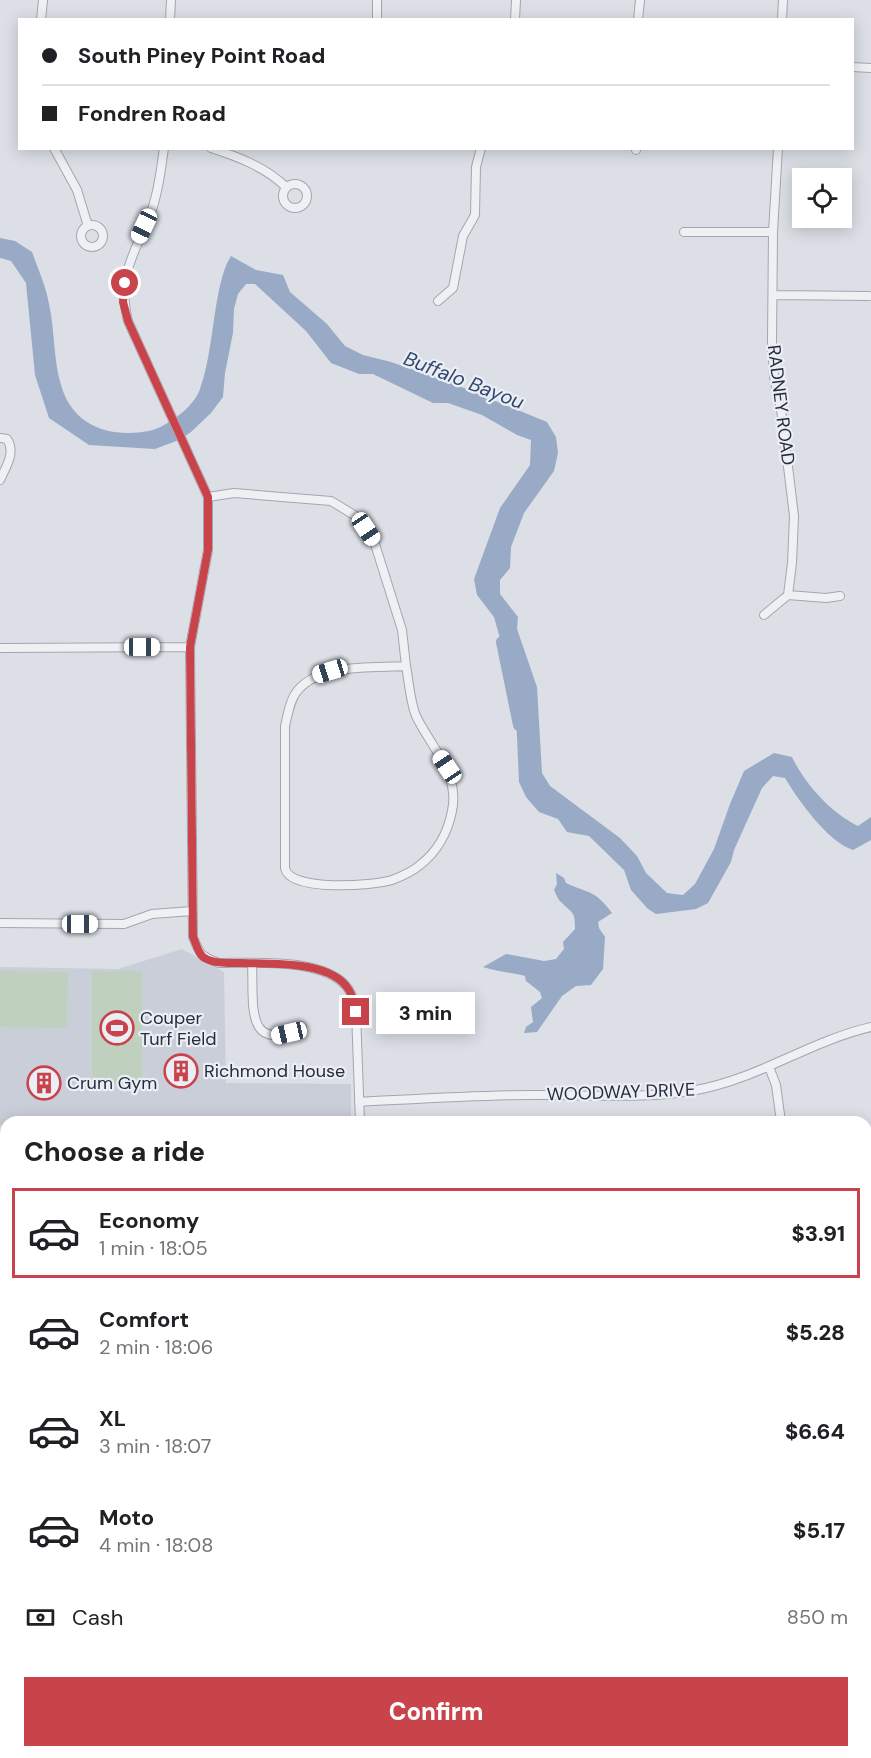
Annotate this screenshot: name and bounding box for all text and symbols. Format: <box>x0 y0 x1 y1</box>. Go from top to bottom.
text: South Piney Point Road <box>78 41 325 70</box>
text: Fondren Road <box>78 99 226 128</box>
map controls <box>792 168 852 228</box>
button: locate <box>792 168 852 228</box>
car <box>128 206 160 246</box>
route start <box>111 269 138 296</box>
street label: RADNEY ROAD <box>762 344 800 466</box>
water label: Buffalo Bayou <box>400 345 528 415</box>
car <box>348 509 384 549</box>
car <box>124 638 160 656</box>
car <box>310 657 350 685</box>
car <box>429 747 465 787</box>
car <box>62 915 98 933</box>
callout: 3 min <box>377 991 476 1033</box>
route end <box>342 998 369 1025</box>
text: 3 min <box>399 1000 452 1026</box>
place label: Couper Turf Field <box>140 1006 217 1051</box>
sports icon: Couper Turf Field <box>99 1010 135 1046</box>
car <box>269 1020 309 1046</box>
building icon: Richmond House <box>163 1053 199 1089</box>
place label: Richmond House <box>204 1059 345 1083</box>
building icon: Crum Gym <box>26 1065 62 1101</box>
place label: Crum Gym <box>67 1071 157 1095</box>
street label: WOODWAY DRIVE <box>546 1077 696 1107</box>
text: Choose a ride <box>24 1134 205 1169</box>
icon: car <box>27 1206 81 1260</box>
text: Economy <box>99 1206 199 1235</box>
text: $3.91 <box>791 1219 845 1248</box>
text: 1 min · 18:05 <box>99 1235 208 1261</box>
icon: car <box>27 1305 81 1359</box>
text: Comfort <box>99 1305 189 1334</box>
text: $5.28 <box>786 1318 845 1347</box>
text: 2 min · 18:06 <box>99 1334 213 1360</box>
icon: car <box>27 1404 81 1458</box>
text: XL <box>99 1404 126 1433</box>
text: $6.64 <box>785 1417 845 1446</box>
text: 3 min · 18:07 <box>99 1433 211 1459</box>
icon: car <box>27 1503 81 1557</box>
text: Moto <box>99 1503 154 1532</box>
text: $5.17 <box>793 1516 845 1545</box>
text: 4 min · 18:08 <box>99 1532 213 1558</box>
icon: cash <box>24 1601 57 1634</box>
text: Cash <box>72 1603 123 1632</box>
text: 850 m <box>787 1604 848 1630</box>
button: Confirm <box>24 1677 848 1746</box>

